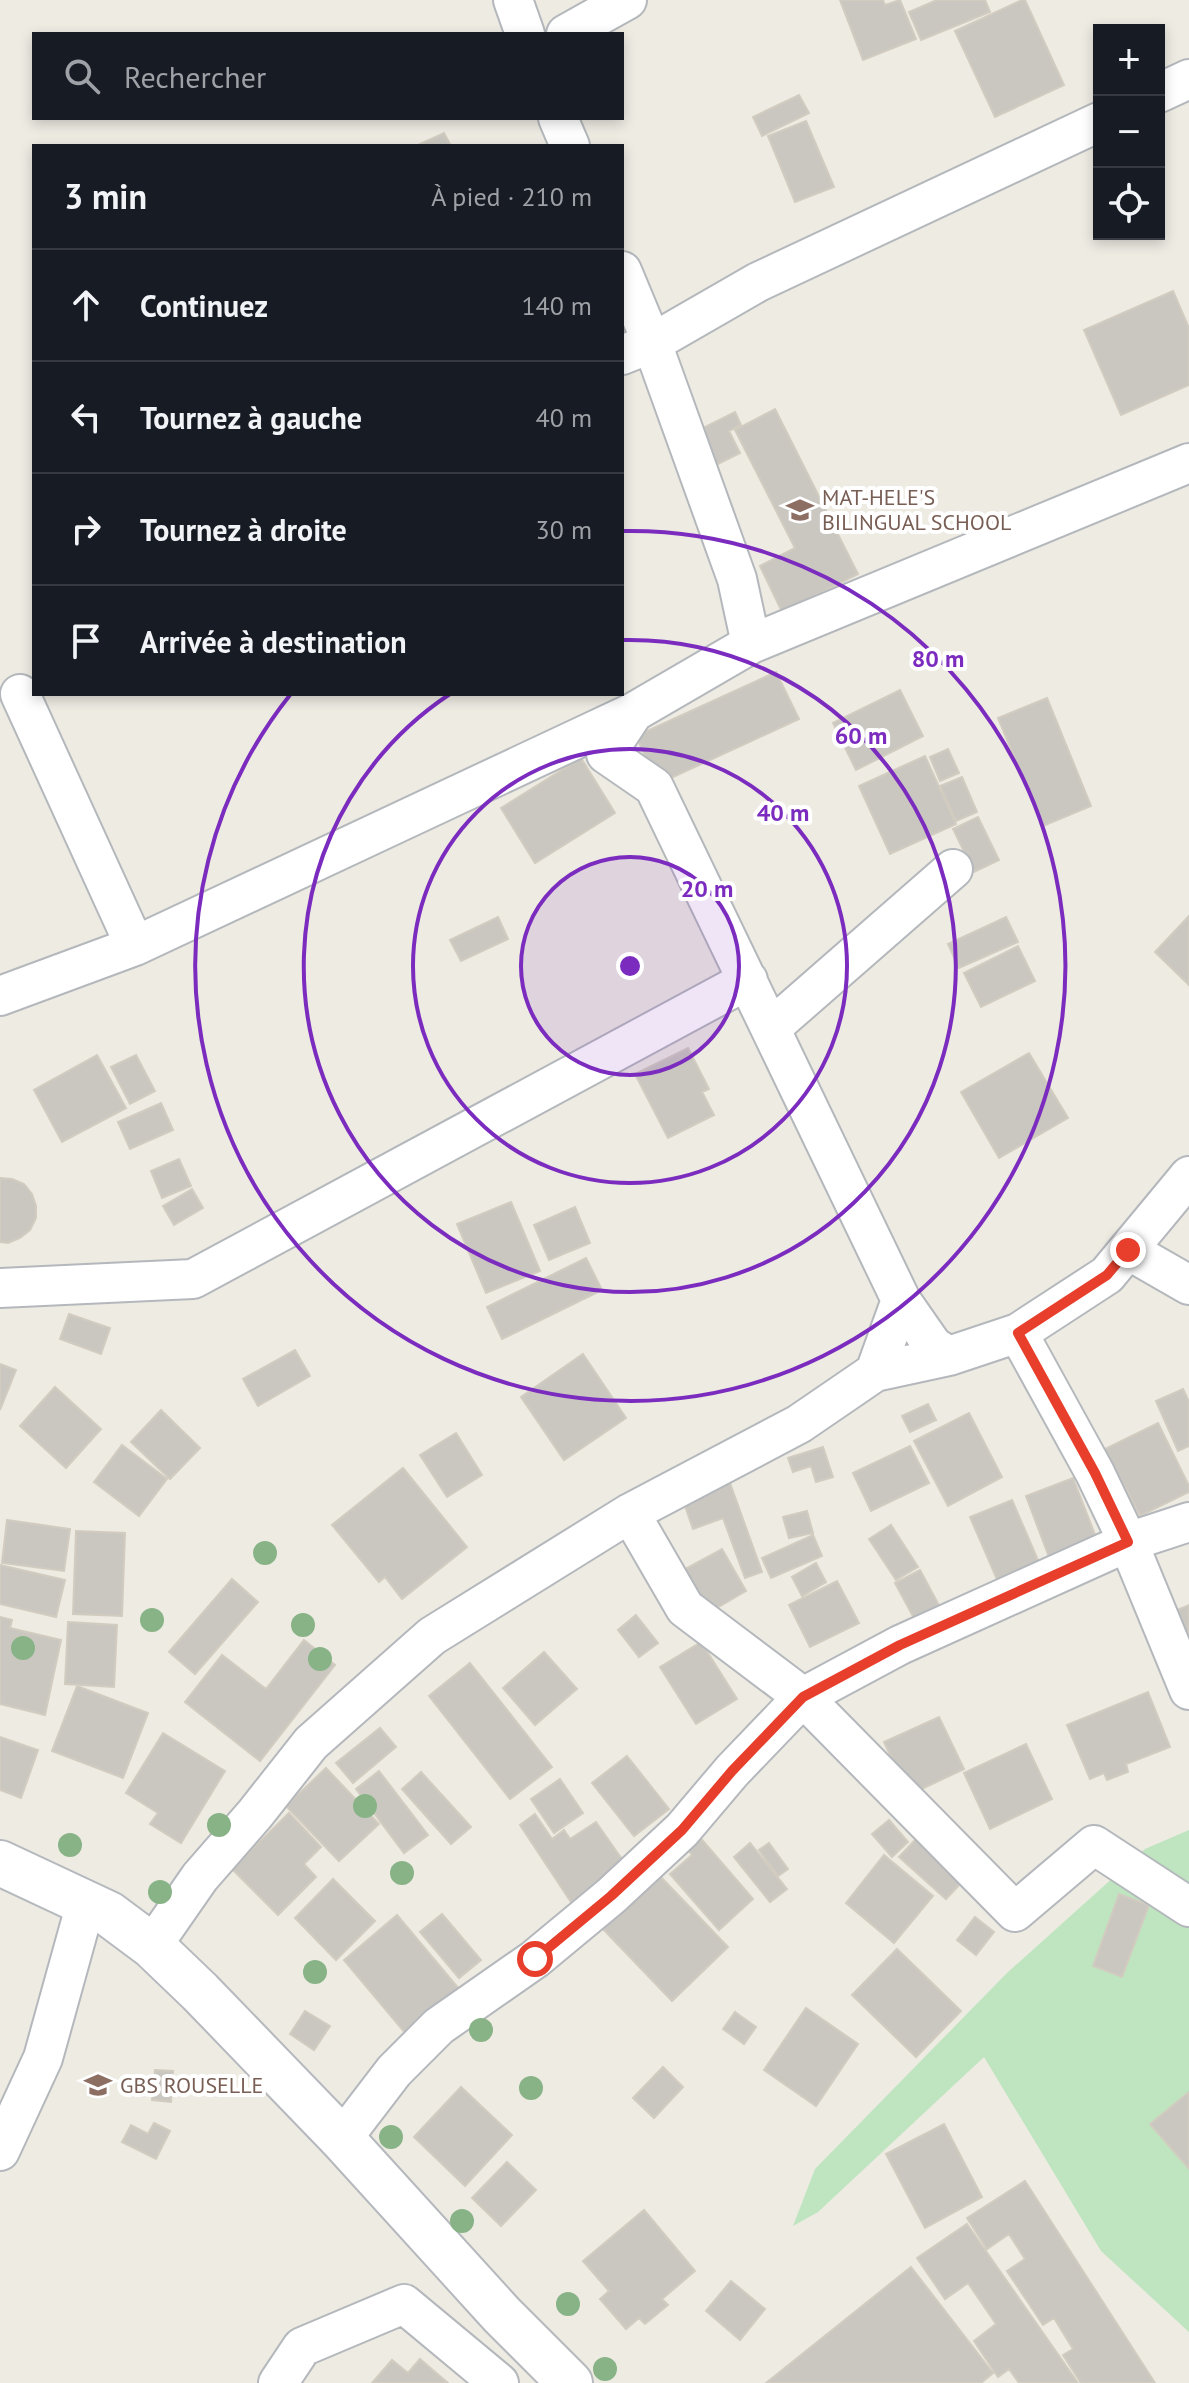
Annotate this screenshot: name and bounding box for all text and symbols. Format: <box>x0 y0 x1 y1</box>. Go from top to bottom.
map controls <box>1093 24 1165 240</box>
button: + <box>1093 24 1165 96</box>
search box <box>32 32 624 120</box>
icon: search <box>60 54 104 98</box>
text: Rechercher <box>124 57 266 96</box>
button: − <box>1093 96 1165 168</box>
button: locate <box>1093 168 1165 240</box>
text: 3 min <box>64 174 147 218</box>
text: À pied · 210 m <box>431 180 592 213</box>
icon: ahead <box>64 283 108 327</box>
text: Continuez <box>140 286 268 325</box>
text: 140 m <box>521 289 592 322</box>
icon: left <box>64 395 108 439</box>
text: Tournez à gauche <box>140 398 362 437</box>
text: 40 m <box>536 401 592 434</box>
place label: MAT-HELE'S BILINGUAL SCHOOL <box>822 483 1011 536</box>
school or university icon: MAT-HELE'S BILINGUAL SCHOOL <box>785 495 815 525</box>
icon: right <box>64 507 108 551</box>
text: Tournez à droite <box>140 510 347 549</box>
text: 30 m <box>536 513 592 546</box>
icon: arrive <box>64 619 108 663</box>
text: Arrivée à destination <box>140 622 407 661</box>
text: 80 m <box>912 643 964 674</box>
text: 60 m <box>835 720 887 751</box>
text: 40 m <box>757 797 809 828</box>
text: 20 m <box>681 873 733 904</box>
centre of rings <box>616 952 644 980</box>
route end <box>1110 1232 1146 1268</box>
route start <box>517 1941 553 1977</box>
school or university icon: GBS ROUSELLE <box>83 2070 113 2100</box>
place label: GBS ROUSELLE <box>120 2071 263 2099</box>

